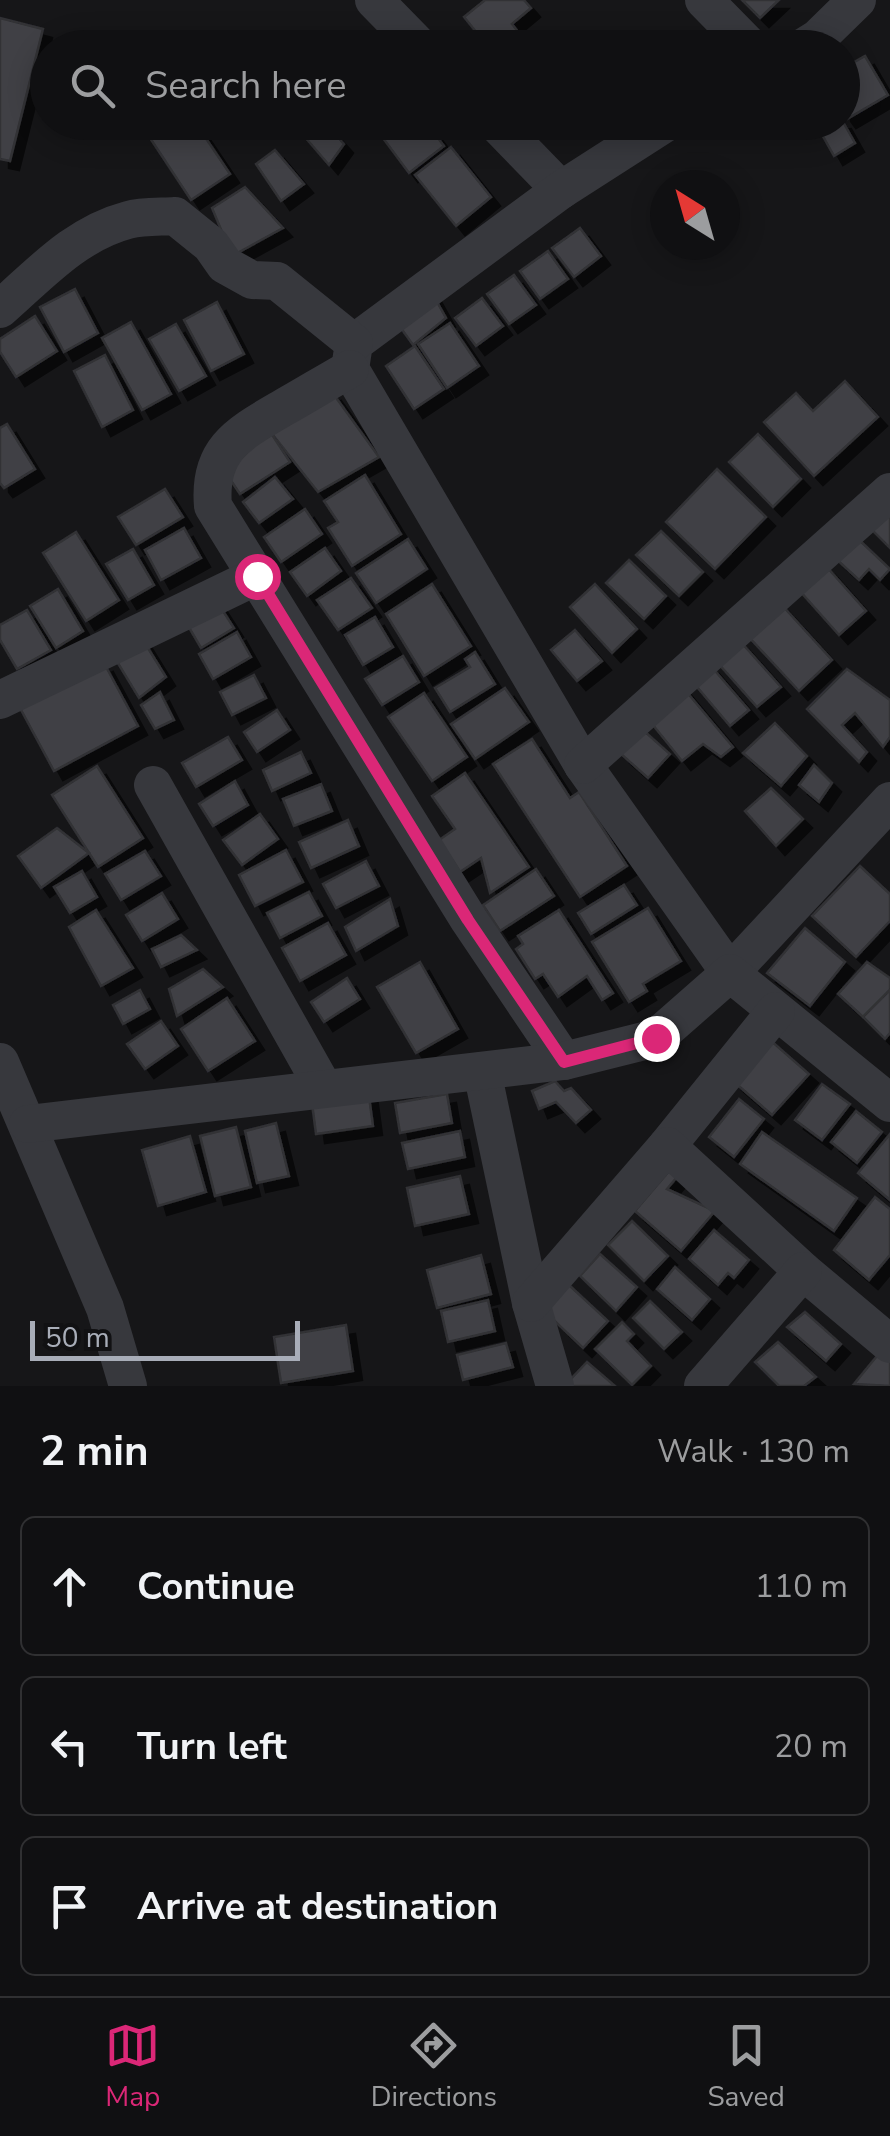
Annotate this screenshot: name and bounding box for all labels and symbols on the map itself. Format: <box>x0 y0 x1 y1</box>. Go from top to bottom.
north arrow <box>650 170 740 260</box>
route start <box>235 554 281 600</box>
route end <box>634 1016 680 1062</box>
scale bar <box>30 1316 300 1360</box>

